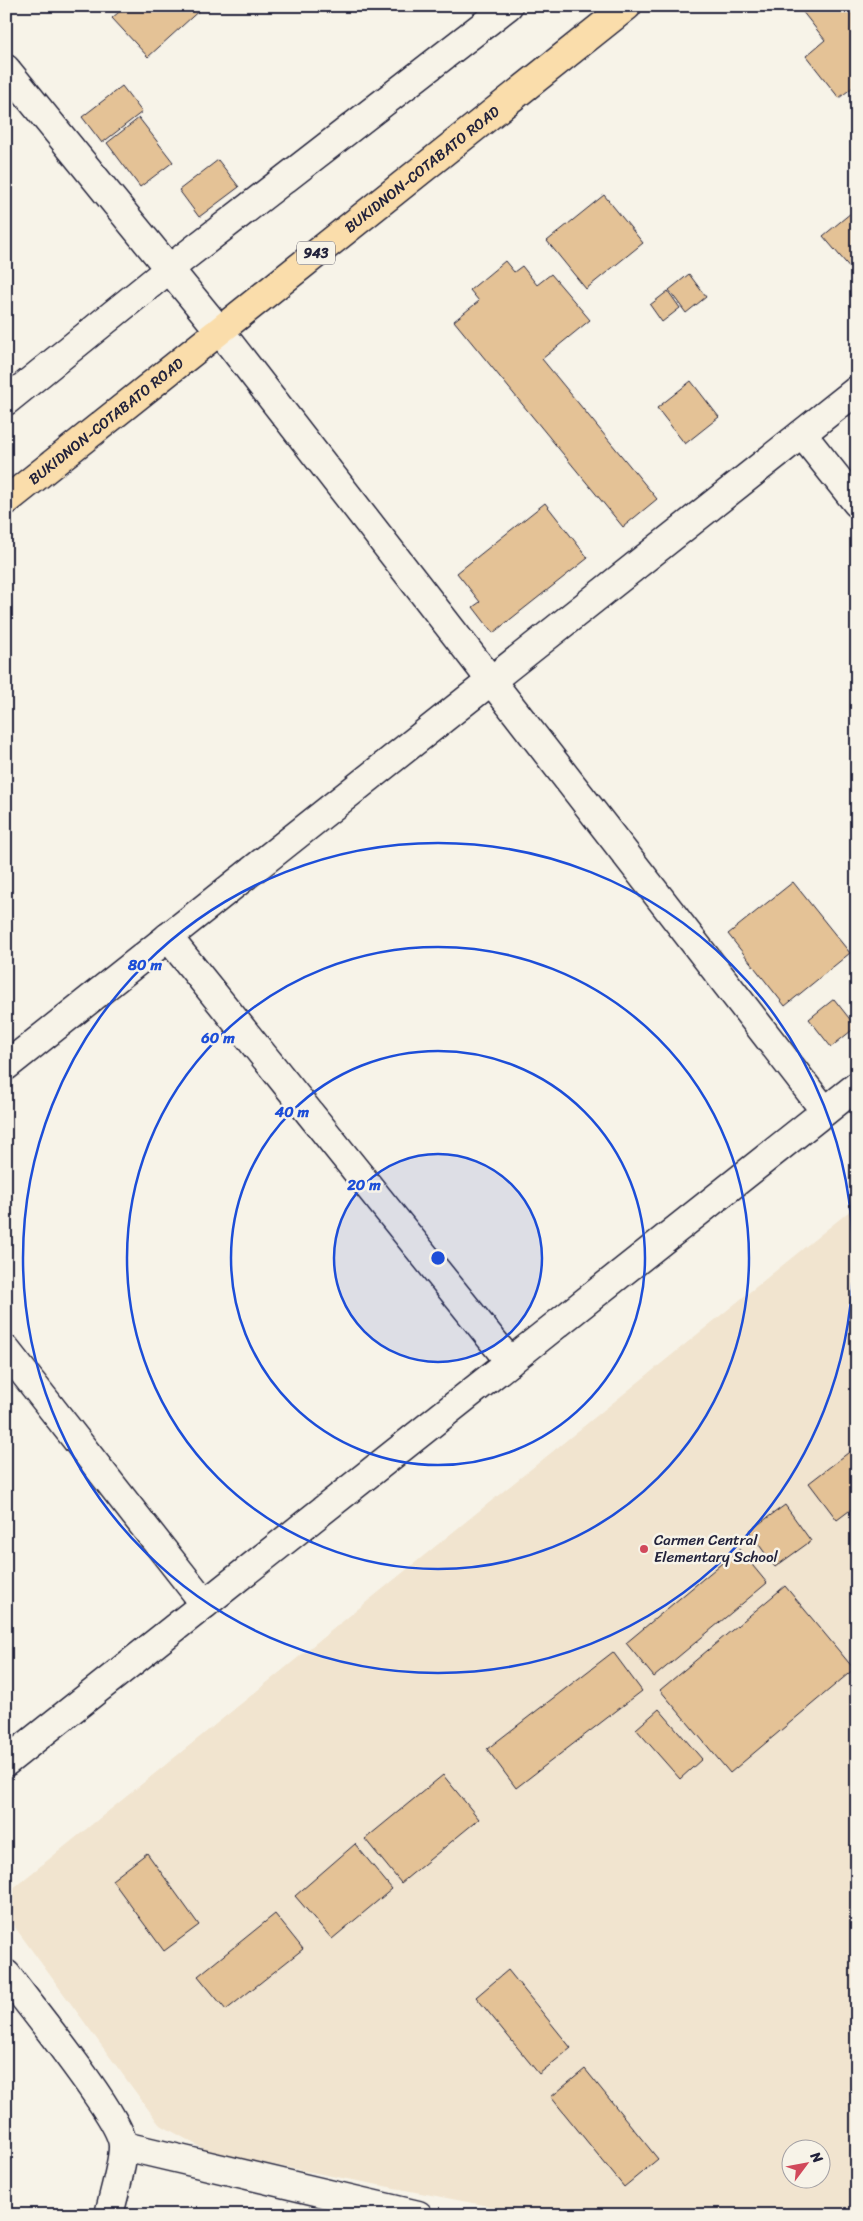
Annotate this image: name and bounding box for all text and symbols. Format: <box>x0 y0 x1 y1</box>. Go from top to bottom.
street label: BUKIDNON-COTABATO ROAD <box>338 99 506 240</box>
road number: 943 <box>297 242 335 264</box>
street label: BUKIDNON-COTABATO ROAD <box>23 351 190 492</box>
text: 80 m <box>127 952 162 978</box>
text: 60 m <box>200 1025 235 1051</box>
text: 40 m <box>274 1099 310 1125</box>
text: 20 m <box>346 1172 381 1198</box>
centre of rings <box>429 1249 447 1267</box>
place label: Carmen Central Elementary School <box>654 1527 779 1570</box>
marker: Carmen Central Elementary School <box>638 1543 650 1555</box>
north arrow <box>780 2138 830 2188</box>
text: N <box>803 2146 830 2168</box>

